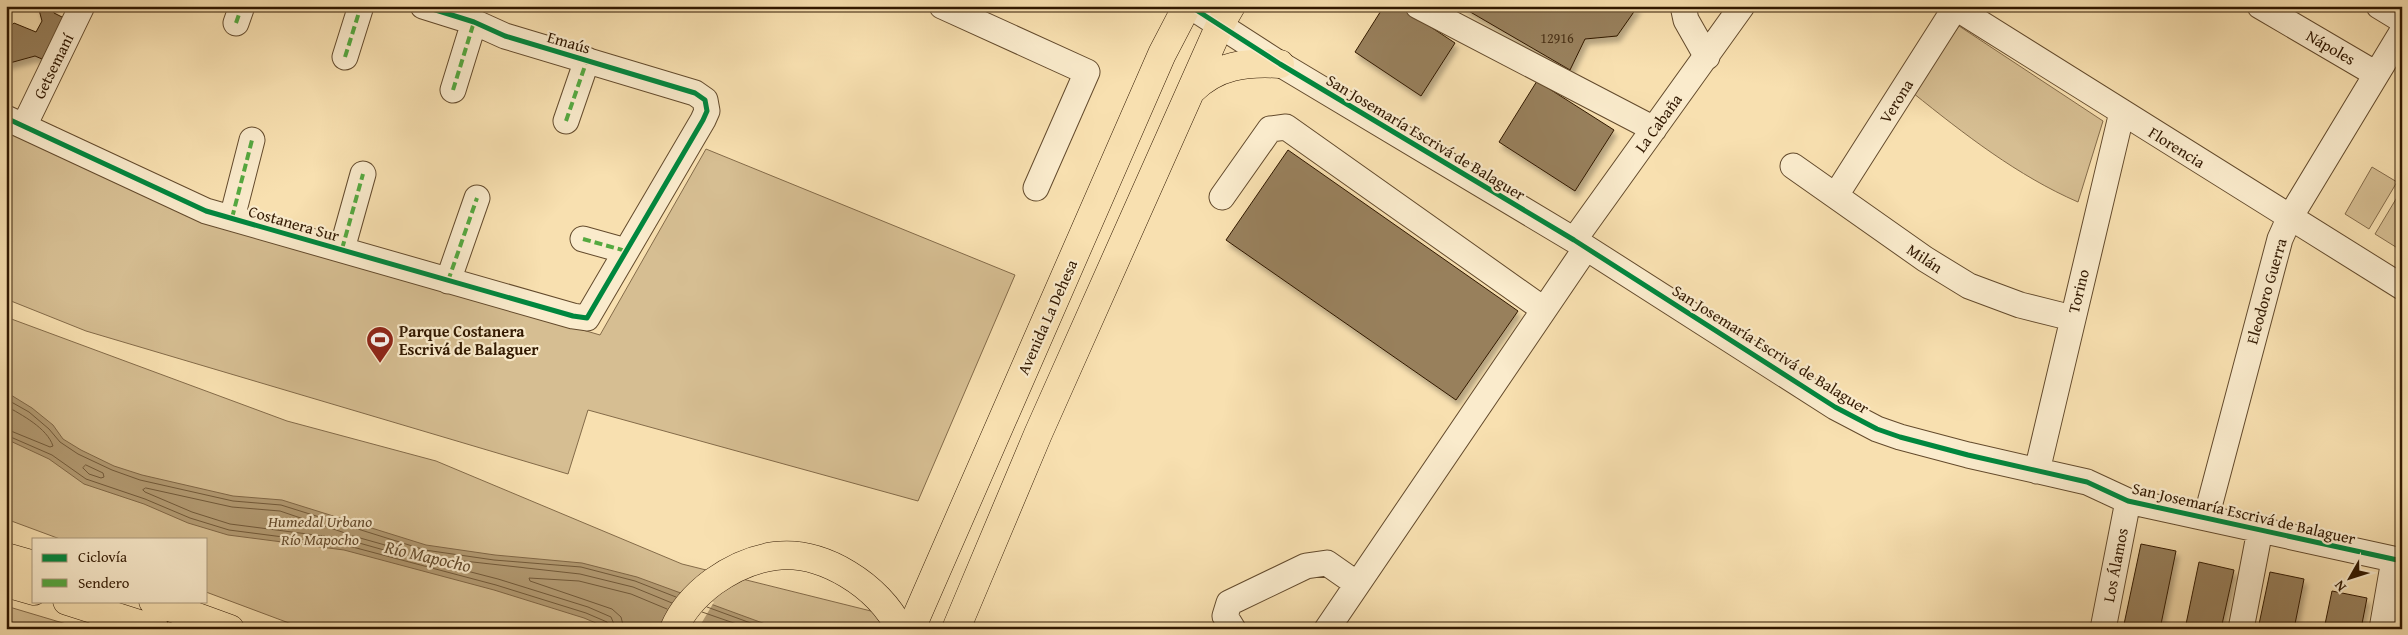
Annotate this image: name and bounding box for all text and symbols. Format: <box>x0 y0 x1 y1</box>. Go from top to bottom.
street label: Nápoles <box>2302 23 2360 71</box>
street label: Emaús <box>545 24 593 60</box>
house number: 12916 <box>1540 28 1574 48</box>
street label: Getsemaní <box>27 29 79 103</box>
street label: San Josemaría Escrivá de Balaguer <box>1322 68 1530 206</box>
street label: Verona <box>1873 74 1919 128</box>
street label: La Cabaña <box>1628 88 1688 157</box>
street label: Florencia <box>2144 120 2210 174</box>
street label: Costanera Sur <box>246 199 343 248</box>
street label: Eleodoro Guerra <box>2239 235 2293 347</box>
street label: Milán <box>1902 237 1948 279</box>
street label: Avenida La Dehesa <box>1011 255 1083 378</box>
street label: Torino <box>2061 266 2095 316</box>
street label: San Josemaría Escrivá de Balaguer <box>1668 278 1875 420</box>
place label: Parque Costanera Escrivá de Balaguer <box>399 319 539 361</box>
sports icon: Parque Costanera Escrivá de Balaguer <box>365 325 395 364</box>
street label: San Josemaría Escrivá de Balaguer <box>2130 476 2358 550</box>
park label: Humedal Urbano Río Mapocho <box>267 509 372 551</box>
street label: Los Álamos <box>2096 526 2134 604</box>
water label: Río Mapocho <box>381 533 474 579</box>
legend <box>32 538 208 602</box>
text: Ciclovía <box>78 546 127 567</box>
north arrow <box>2326 552 2376 602</box>
text: Sendero <box>78 572 130 593</box>
text: N <box>2329 576 2351 596</box>

